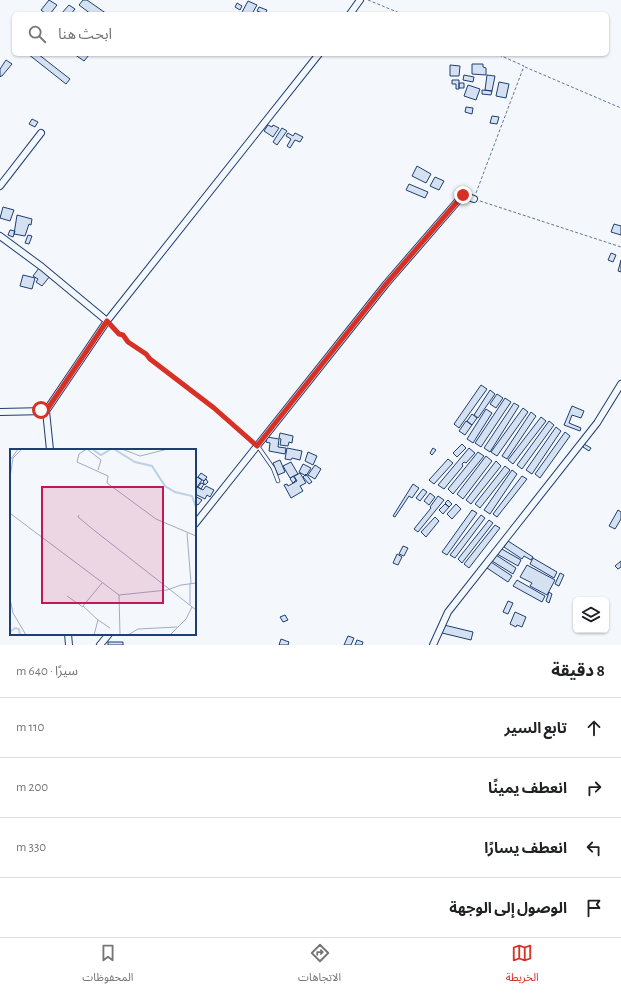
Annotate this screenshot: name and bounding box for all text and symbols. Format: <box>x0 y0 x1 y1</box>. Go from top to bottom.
search box <box>12 12 609 56</box>
icon: search <box>26 23 48 45</box>
text: ابحث هنا <box>58 27 112 42</box>
route end <box>454 186 472 204</box>
route start <box>32 401 50 419</box>
inset map <box>10 449 196 635</box>
map controls <box>573 597 609 633</box>
button: layers <box>573 597 609 633</box>
text: 8 دقيقة <box>551 662 605 679</box>
text: سيرًا · 640 m <box>16 665 78 678</box>
icon: ahead <box>583 717 605 739</box>
text: 110 m <box>16 721 44 734</box>
text: تابع السير <box>505 721 567 736</box>
icon: right <box>583 777 605 799</box>
text: 200 m <box>16 781 48 794</box>
text: انعطف يمينًا <box>488 781 567 796</box>
icon: left <box>583 837 605 859</box>
text: 330 m <box>16 841 46 854</box>
text: انعطف يسارًا <box>484 841 567 856</box>
icon: arrive <box>583 897 605 919</box>
text: الوصول إلى الوجهة <box>449 901 567 916</box>
tab: المحفوظات <box>82 942 133 989</box>
tab: الاتجاهات <box>298 942 341 989</box>
tab: الخريطة <box>506 942 539 989</box>

